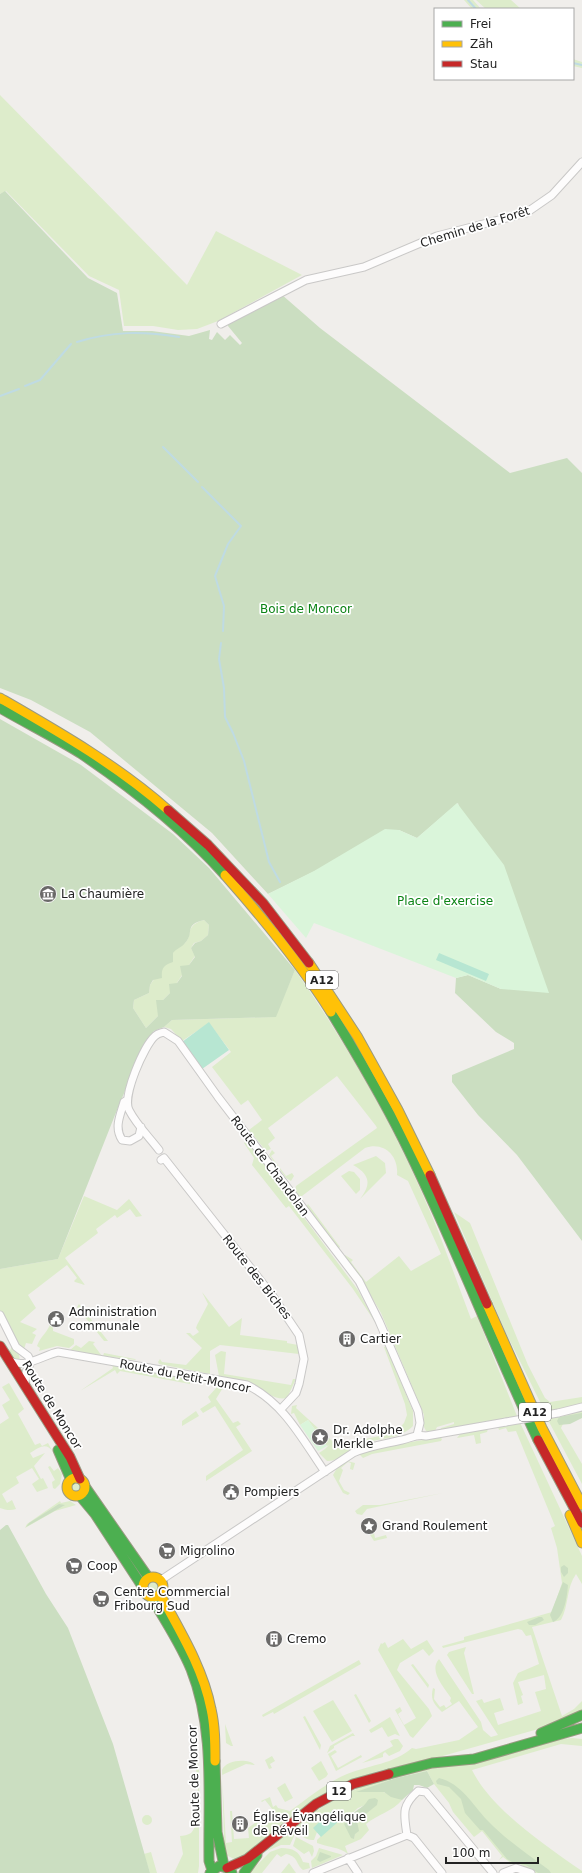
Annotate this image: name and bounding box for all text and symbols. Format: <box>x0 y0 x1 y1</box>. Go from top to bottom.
legend <box>434 8 574 80</box>
text: Frei <box>470 17 491 31</box>
text: Zäh <box>470 37 493 51</box>
text: Stau <box>470 57 497 71</box>
street label: Chemin de la Forêt <box>419 204 532 250</box>
park label: Bois de Moncor <box>260 602 352 616</box>
museum icon: La Chaumière <box>38 884 58 904</box>
place label: La Chaumière <box>61 887 144 901</box>
park label: Place d'exercise <box>397 894 493 908</box>
road number: A12 <box>306 971 338 989</box>
street label: Route de Chandolan <box>228 1113 312 1219</box>
street label: Route des Biches <box>220 1232 294 1322</box>
place label: Administration communale <box>69 1305 157 1333</box>
public building icon: Administration communale <box>46 1309 66 1329</box>
building icon: Cartier <box>337 1329 357 1349</box>
place label: Cartier <box>360 1332 401 1346</box>
street label: Route du Petit-Moncor <box>118 1356 252 1396</box>
street label: Route de Moncor <box>19 1358 85 1452</box>
road number: A12 <box>519 1403 551 1421</box>
place label: Dr. Adolphe Merkle <box>333 1423 403 1451</box>
place icon: Dr. Adolphe Merkle <box>310 1427 330 1447</box>
public building icon: Pompiers <box>221 1482 241 1502</box>
place label: Pompiers <box>244 1485 299 1499</box>
place icon: Grand Roulement <box>359 1516 379 1536</box>
place label: Grand Roulement <box>382 1519 488 1533</box>
supermarket icon: Migrolino <box>157 1541 177 1561</box>
place label: Migrolino <box>180 1544 235 1558</box>
supermarket icon: Coop <box>64 1556 84 1576</box>
place label: Coop <box>87 1559 118 1573</box>
place label: Centre Commercial Fribourg Sud <box>114 1585 230 1613</box>
supermarket icon: Centre Commercial Fribourg Sud <box>91 1589 111 1609</box>
building icon: Cremo <box>264 1629 284 1649</box>
place label: Cremo <box>287 1632 326 1646</box>
street label: Route de Moncor <box>185 1725 203 1827</box>
road number: 12 <box>327 1782 351 1800</box>
place label: Église Évangélique de Réveil <box>253 1809 366 1838</box>
building icon: Église Évangélique de Réveil <box>230 1814 250 1834</box>
scale bar <box>446 1839 538 1865</box>
text: 100 m <box>452 1846 490 1860</box>

